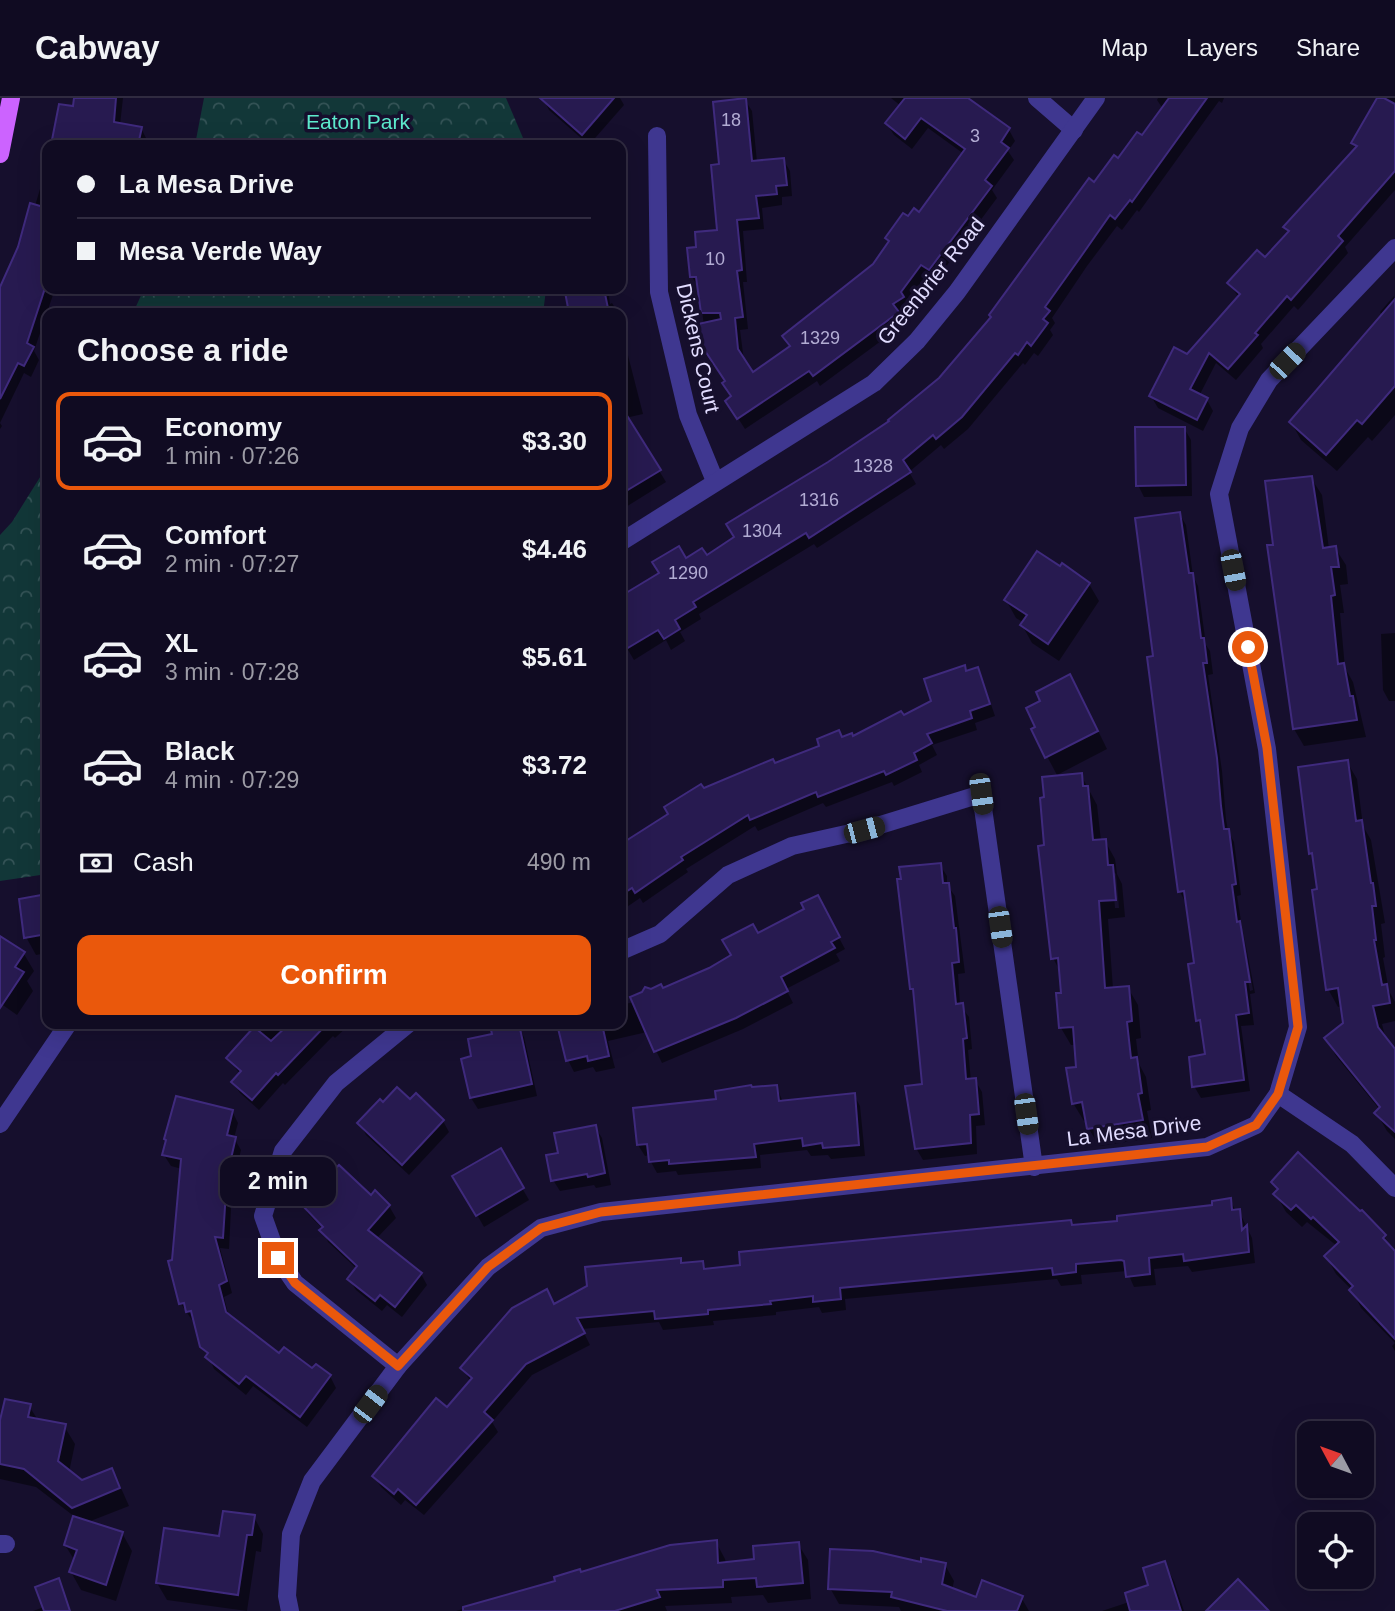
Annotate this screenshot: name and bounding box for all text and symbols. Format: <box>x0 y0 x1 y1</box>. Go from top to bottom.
text: Cabway <box>35 29 160 66</box>
text: Map <box>1101 34 1148 61</box>
text: Layers <box>1186 34 1258 61</box>
text: Share <box>1296 34 1360 61</box>
park label: Eaton Park <box>306 110 410 133</box>
house number: 18 <box>721 110 741 130</box>
house number: 3 <box>970 126 980 146</box>
text: La Mesa Drive <box>119 169 294 199</box>
street label: Greenbrier Road <box>872 213 989 349</box>
text: Mesa Verde Way <box>119 236 322 266</box>
house number: 10 <box>705 249 725 269</box>
street label: Dickens Court <box>672 281 725 415</box>
house number: 1329 <box>800 328 840 348</box>
text: Choose a ride <box>77 332 289 368</box>
car <box>1265 339 1310 383</box>
icon: car <box>81 410 144 473</box>
text: Economy <box>165 412 282 442</box>
text: $3.30 <box>522 426 587 456</box>
text: 1 min · 07:26 <box>165 443 299 469</box>
house number: 1328 <box>853 456 893 476</box>
house number: 1316 <box>799 490 839 510</box>
icon: car <box>81 518 144 581</box>
text: Comfort <box>165 520 266 550</box>
house number: 1304 <box>742 521 782 541</box>
text: $4.46 <box>522 534 587 564</box>
car <box>1219 547 1248 593</box>
text: 2 min · 07:27 <box>165 551 299 577</box>
house number: 1290 <box>668 563 708 583</box>
icon: car <box>81 626 144 689</box>
text: XL <box>165 628 198 658</box>
route start <box>1232 631 1264 663</box>
text: $5.61 <box>522 642 587 672</box>
text: 3 min · 07:28 <box>165 659 299 685</box>
icon: car <box>81 734 144 797</box>
text: Black <box>165 736 234 766</box>
text: $3.72 <box>522 750 587 780</box>
text: 4 min · 07:29 <box>165 767 299 793</box>
car <box>968 772 995 816</box>
car <box>841 814 888 846</box>
icon: cash <box>77 844 115 882</box>
text: Cash <box>133 847 194 877</box>
text: 490 m <box>527 849 591 875</box>
car <box>987 905 1014 949</box>
button: Confirm <box>77 935 591 1015</box>
car <box>1013 1092 1040 1136</box>
street label: La Mesa Drive <box>1065 1111 1203 1150</box>
callout: 2 min <box>220 1156 336 1206</box>
text: 2 min <box>248 1168 308 1194</box>
route end <box>262 1242 294 1274</box>
car <box>349 1381 392 1427</box>
north arrow <box>1297 1421 1374 1498</box>
map controls <box>1297 1421 1374 1589</box>
button: locate <box>1297 1512 1374 1589</box>

